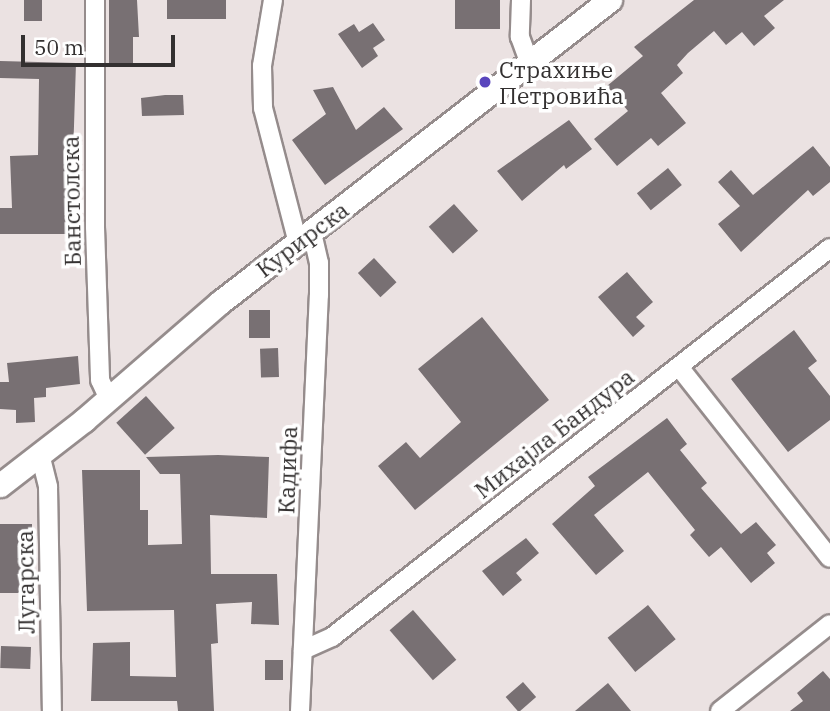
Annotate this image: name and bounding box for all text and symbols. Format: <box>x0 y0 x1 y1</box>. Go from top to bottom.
scale bar <box>24 21 178 65</box>
text: 50 m <box>34 33 84 61</box>
place label: Страхиње Петровића <box>499 55 624 109</box>
marker: Страхиње Петровића <box>477 74 493 90</box>
street label: Банстолска <box>56 136 86 266</box>
street label: Курирска <box>250 195 354 283</box>
street label: Михајла Бандура <box>469 362 639 504</box>
street label: Кадифа <box>272 426 302 514</box>
street label: Лугарска <box>10 530 40 634</box>

